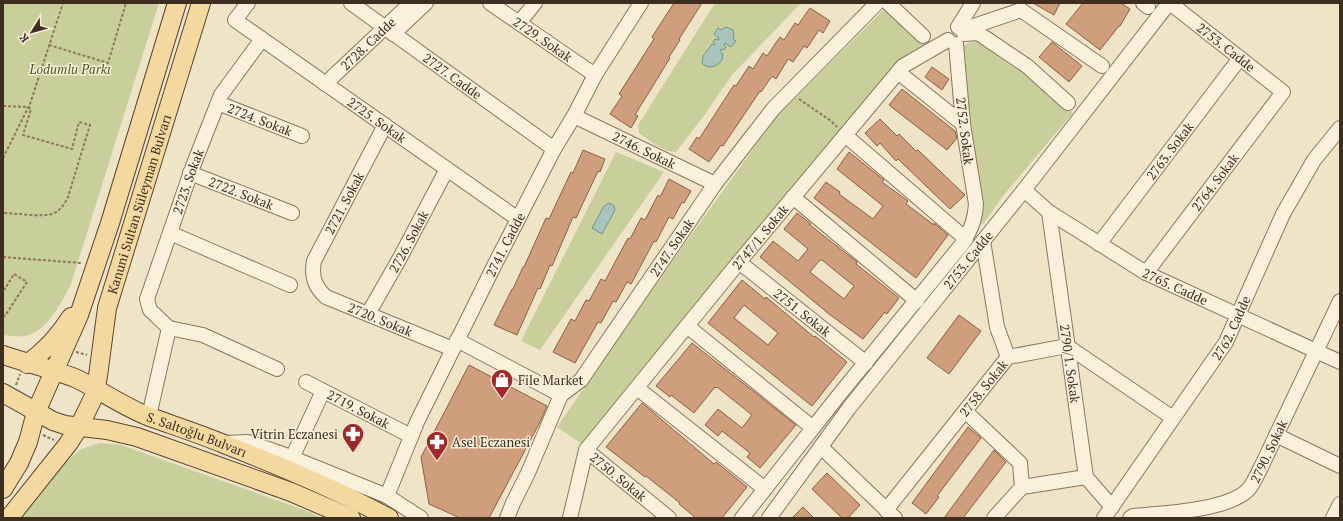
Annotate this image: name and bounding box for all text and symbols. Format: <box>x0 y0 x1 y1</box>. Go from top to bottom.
north arrow <box>12 12 52 52</box>
street label: 2729. Sokak <box>510 12 576 66</box>
street label: 2728. Cadde <box>336 13 400 74</box>
street label: 2753. Cadde <box>1193 18 1259 76</box>
text: K <box>16 31 32 45</box>
street label: 2727. Cadde <box>419 49 486 103</box>
park label: Lodumlu Parkı <box>28 60 111 78</box>
street label: 2725. Sokak <box>344 93 410 147</box>
street label: 2752. Sokak <box>952 96 978 166</box>
street label: 2724. Sokak <box>225 99 295 140</box>
street label: Kanuni Sultan Süleyman Bulvarı <box>103 112 175 296</box>
street label: 2763. Sokak <box>1142 118 1198 183</box>
street label: 2746. Sokak <box>610 127 679 173</box>
street label: 2723. Sokak <box>168 146 208 217</box>
street label: 2764. Sokak <box>1187 149 1243 215</box>
street label: 2721. Sokak <box>320 168 368 237</box>
street label: 2722. Sokak <box>206 172 277 214</box>
street label: 2747/1. Sokak <box>728 200 793 273</box>
street label: 2726. Sokak <box>384 207 433 276</box>
street label: 2741. Cadde <box>481 209 529 280</box>
street label: 2747. Sokak <box>645 214 698 280</box>
street label: 2753. Cadde <box>939 227 997 293</box>
street label: 2765. Cadde <box>1140 264 1211 309</box>
street label: 2751. Sokak <box>770 284 835 341</box>
street label: 2762. Cadde <box>1207 293 1254 364</box>
street label: 2720. Sokak <box>345 298 415 341</box>
street label: 2790/1. Sokak <box>1056 323 1085 404</box>
street label: 2758. Sokak <box>955 356 1012 420</box>
shop icon: File Market <box>489 367 515 400</box>
place label: File Market <box>518 371 584 389</box>
street label: 2719. Sokak <box>324 385 393 433</box>
street label: S. Saltoğlu Bulvarı <box>144 408 250 461</box>
street label: 2790. Sokak <box>1246 416 1291 486</box>
pharmacy icon: Vitrin Eczanesi <box>340 421 366 454</box>
place label: Vitrin Eczanesi <box>250 425 338 443</box>
pharmacy icon: Asel Eczanesi <box>424 429 450 462</box>
place label: Asel Eczanesi <box>452 433 530 451</box>
street label: 2750. Sokak <box>586 448 651 505</box>

